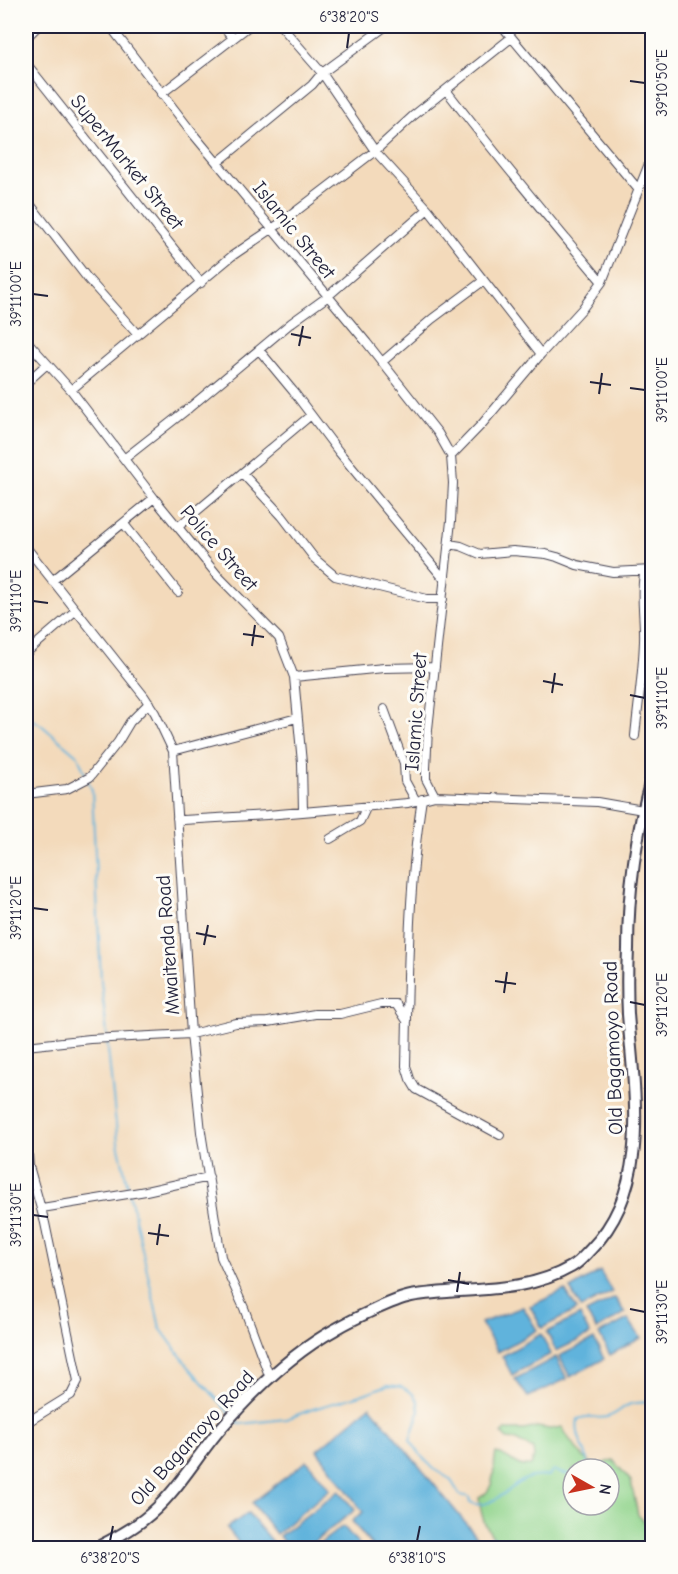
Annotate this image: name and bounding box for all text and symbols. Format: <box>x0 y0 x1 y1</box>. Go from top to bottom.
text: 6°38'20"S <box>319 8 379 26</box>
text: 39°10'50"E <box>653 49 671 117</box>
street label: SuperMarket Street <box>66 90 189 235</box>
street label: Islamic Street <box>248 177 341 284</box>
text: 39°11'00"E <box>7 261 25 327</box>
text: 39°11'00"E <box>653 357 671 423</box>
street label: Police Street <box>175 500 263 597</box>
text: 39°11'10"E <box>7 570 25 632</box>
street label: Islamic Street <box>400 651 432 772</box>
text: 39°11'10"E <box>653 667 671 729</box>
street label: Mwaitenda Road <box>152 874 184 1016</box>
text: 39°11'20"E <box>7 876 25 940</box>
street label: Old Bagamoyo Road <box>598 961 628 1135</box>
text: 39°11'20"E <box>653 973 671 1037</box>
text: 39°11'30"E <box>7 1183 25 1247</box>
text: 39°11'30"E <box>653 1280 671 1344</box>
street label: Old Bagamoyo Road <box>125 1366 259 1510</box>
north arrow <box>561 1457 621 1517</box>
text: N <box>595 1483 615 1496</box>
text: 6°38'20"S <box>80 1549 140 1567</box>
text: 6°38'10"S <box>388 1549 446 1567</box>

